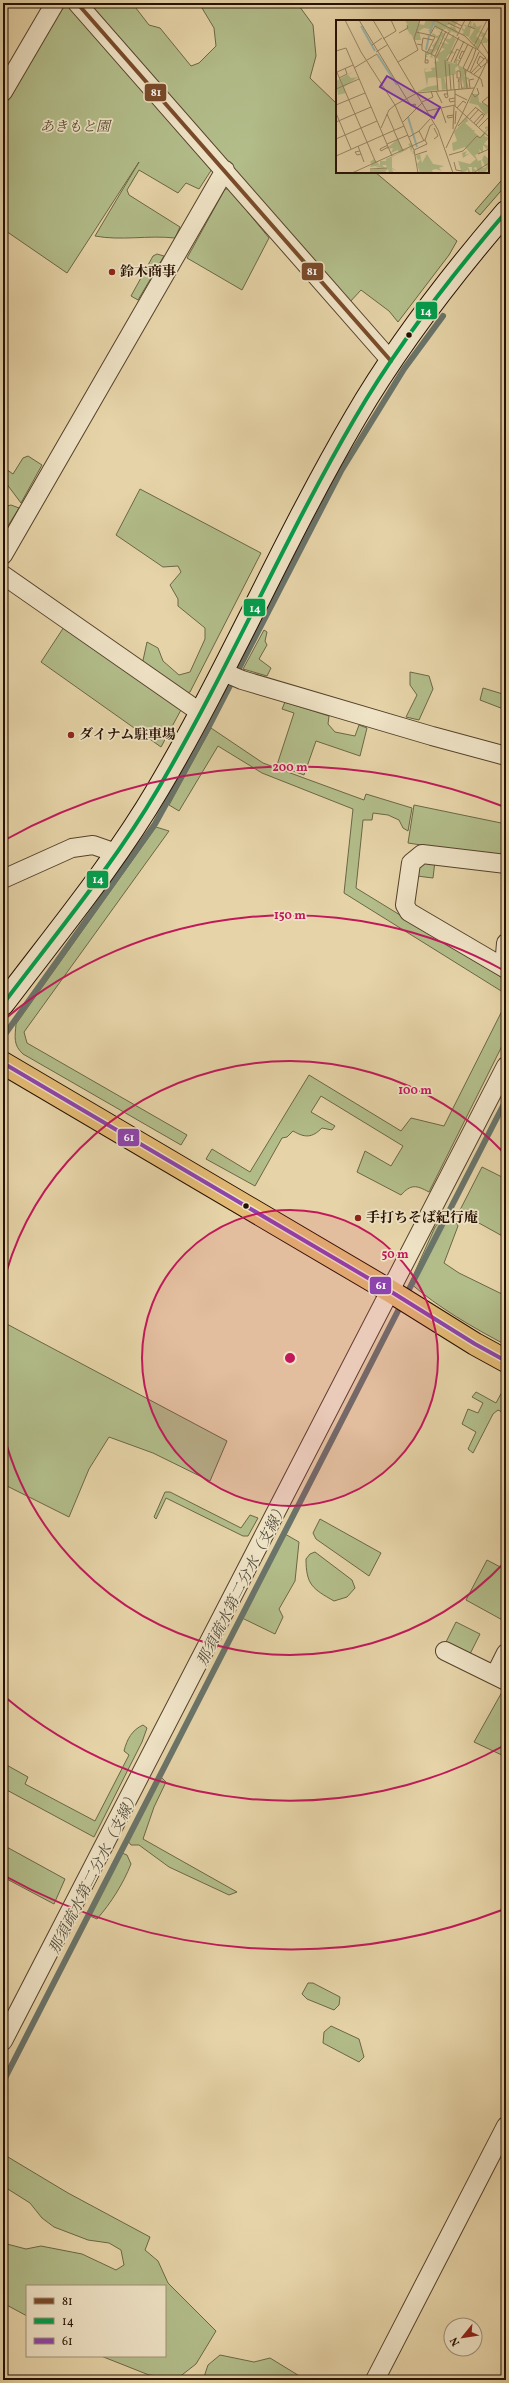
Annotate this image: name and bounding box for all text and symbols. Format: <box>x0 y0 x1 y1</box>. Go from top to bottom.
inset map <box>336 20 489 173</box>
line badge: 81 <box>144 83 167 102</box>
text: 81 <box>151 86 161 101</box>
park label: あきもと園 <box>40 118 112 137</box>
line badge: 81 <box>301 262 324 281</box>
place label: 鈴木商事 <box>120 263 176 282</box>
text: 81 <box>307 265 317 280</box>
marker: 鈴木商事 <box>107 267 117 277</box>
line badge: 14 <box>415 301 438 320</box>
text: 14 <box>420 305 432 320</box>
unlabelled marker <box>404 330 414 340</box>
line badge: 14 <box>243 598 266 617</box>
text: 14 <box>249 602 261 617</box>
place label: ダイナム駐車場 <box>79 726 176 745</box>
marker: ダイナム駐車場 <box>66 730 76 740</box>
text: 200 m <box>272 760 308 776</box>
line badge: 14 <box>86 870 109 889</box>
text: 14 <box>92 873 104 888</box>
text: 150 m <box>274 908 306 924</box>
text: 100 m <box>398 1083 432 1099</box>
line badge: 61 <box>117 1128 140 1147</box>
text: 61 <box>124 1131 134 1146</box>
unlabelled marker <box>241 1201 251 1211</box>
place label: 手打ちそば紀行庵 <box>366 1209 478 1228</box>
marker: 手打ちそば紀行庵 <box>353 1213 363 1223</box>
text: 50 m <box>381 1247 409 1263</box>
line badge: 61 <box>369 1276 392 1295</box>
text: 61 <box>376 1279 386 1294</box>
centre of rings <box>283 1351 297 1365</box>
water label: 那須疏水第二分水（支線） <box>193 1500 293 1670</box>
water label: 那須疏水第二分水（支線） <box>45 1788 145 1958</box>
legend <box>26 2285 166 2357</box>
text: 81 <box>62 2294 73 2310</box>
text: 14 <box>62 2314 74 2330</box>
north arrow <box>443 2317 483 2357</box>
text: 61 <box>62 2334 73 2350</box>
text: N <box>447 2334 464 2348</box>

